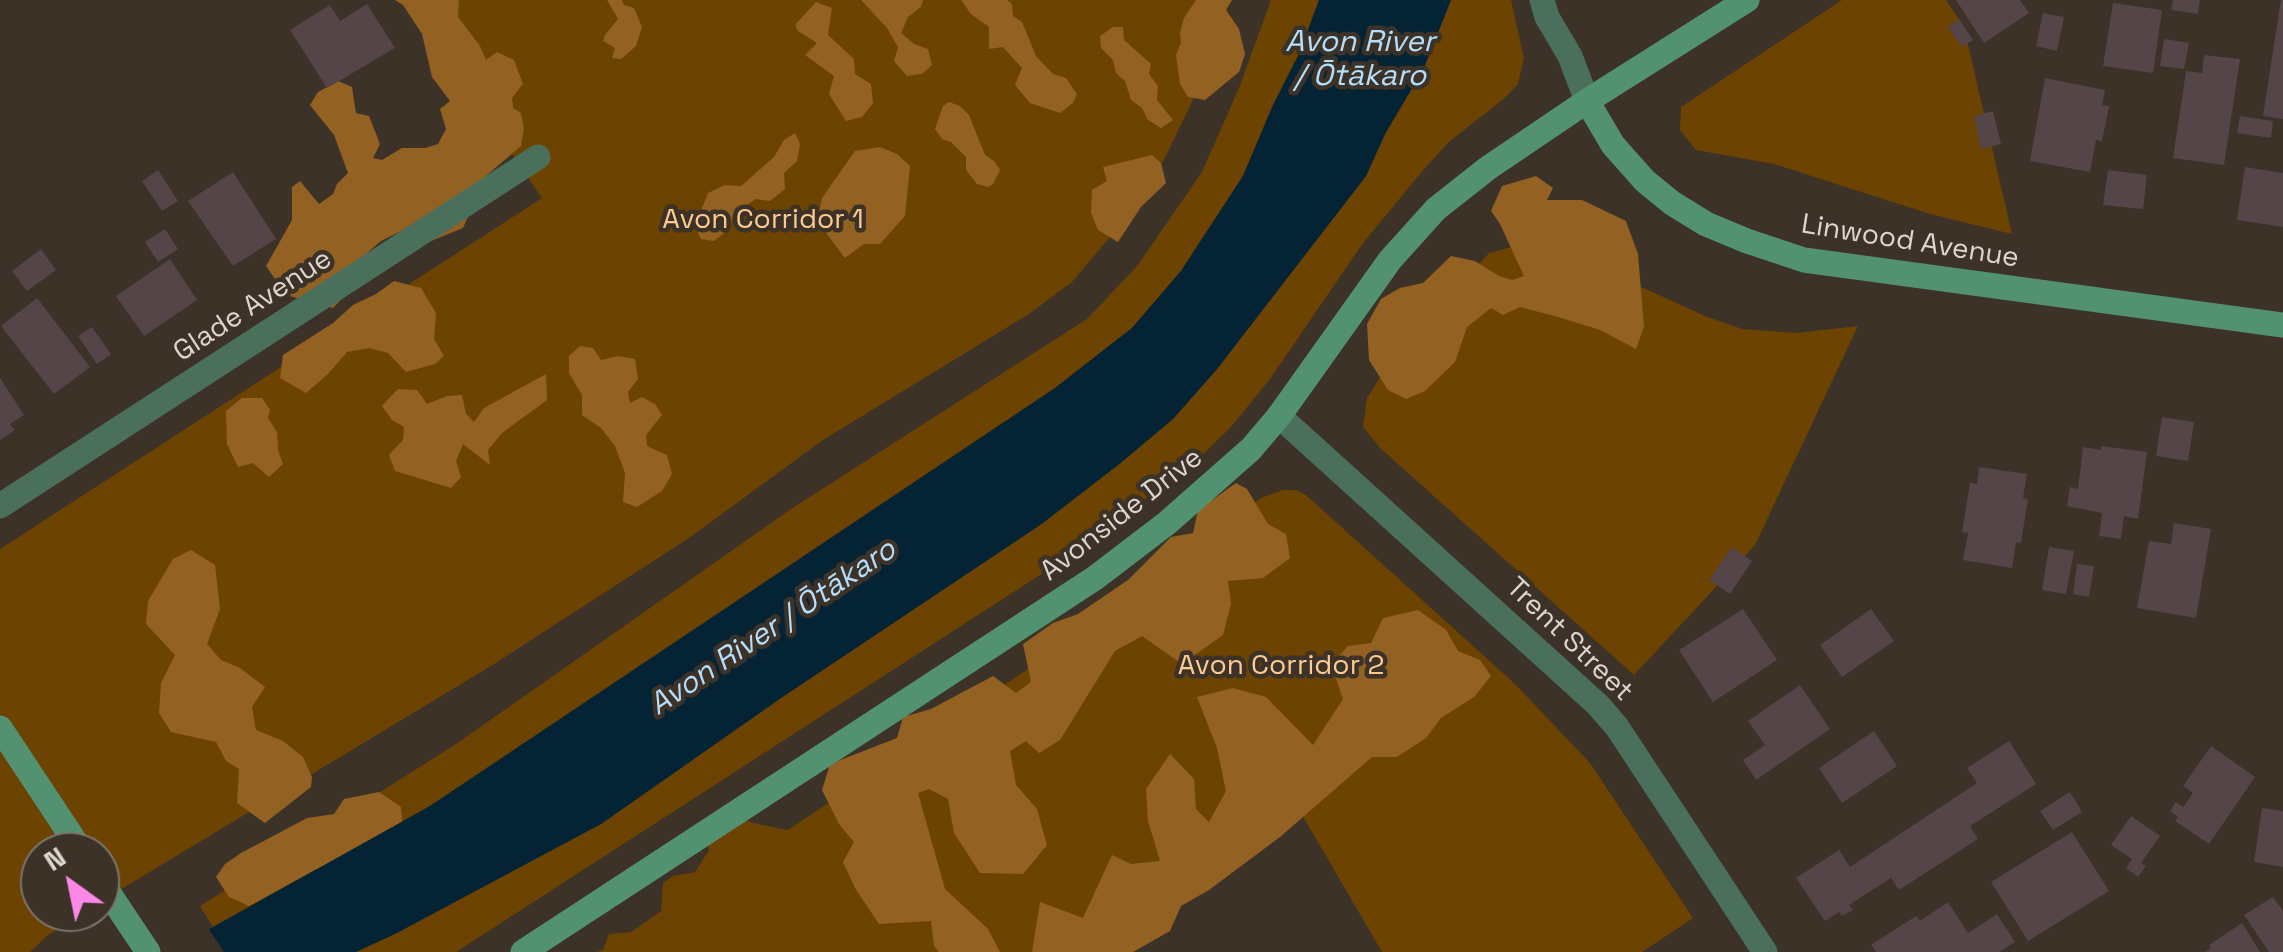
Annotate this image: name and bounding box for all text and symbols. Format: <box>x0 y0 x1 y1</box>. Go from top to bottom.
water label: Avon River / Ōtākaro <box>1285 25 1435 96</box>
park label: Avon Corridor 1 <box>662 203 864 237</box>
street label: Linwood Avenue <box>1799 208 2021 276</box>
street label: Glade Avenue <box>168 242 338 370</box>
street label: Avonside Drive <box>1034 441 1210 589</box>
water label: Avon River / Ōtākaro <box>643 532 903 724</box>
street label: Trent Street <box>1499 571 1639 709</box>
park label: Avon Corridor 2 <box>1178 649 1384 683</box>
north arrow <box>20 832 120 932</box>
text: N <box>37 838 72 879</box>

